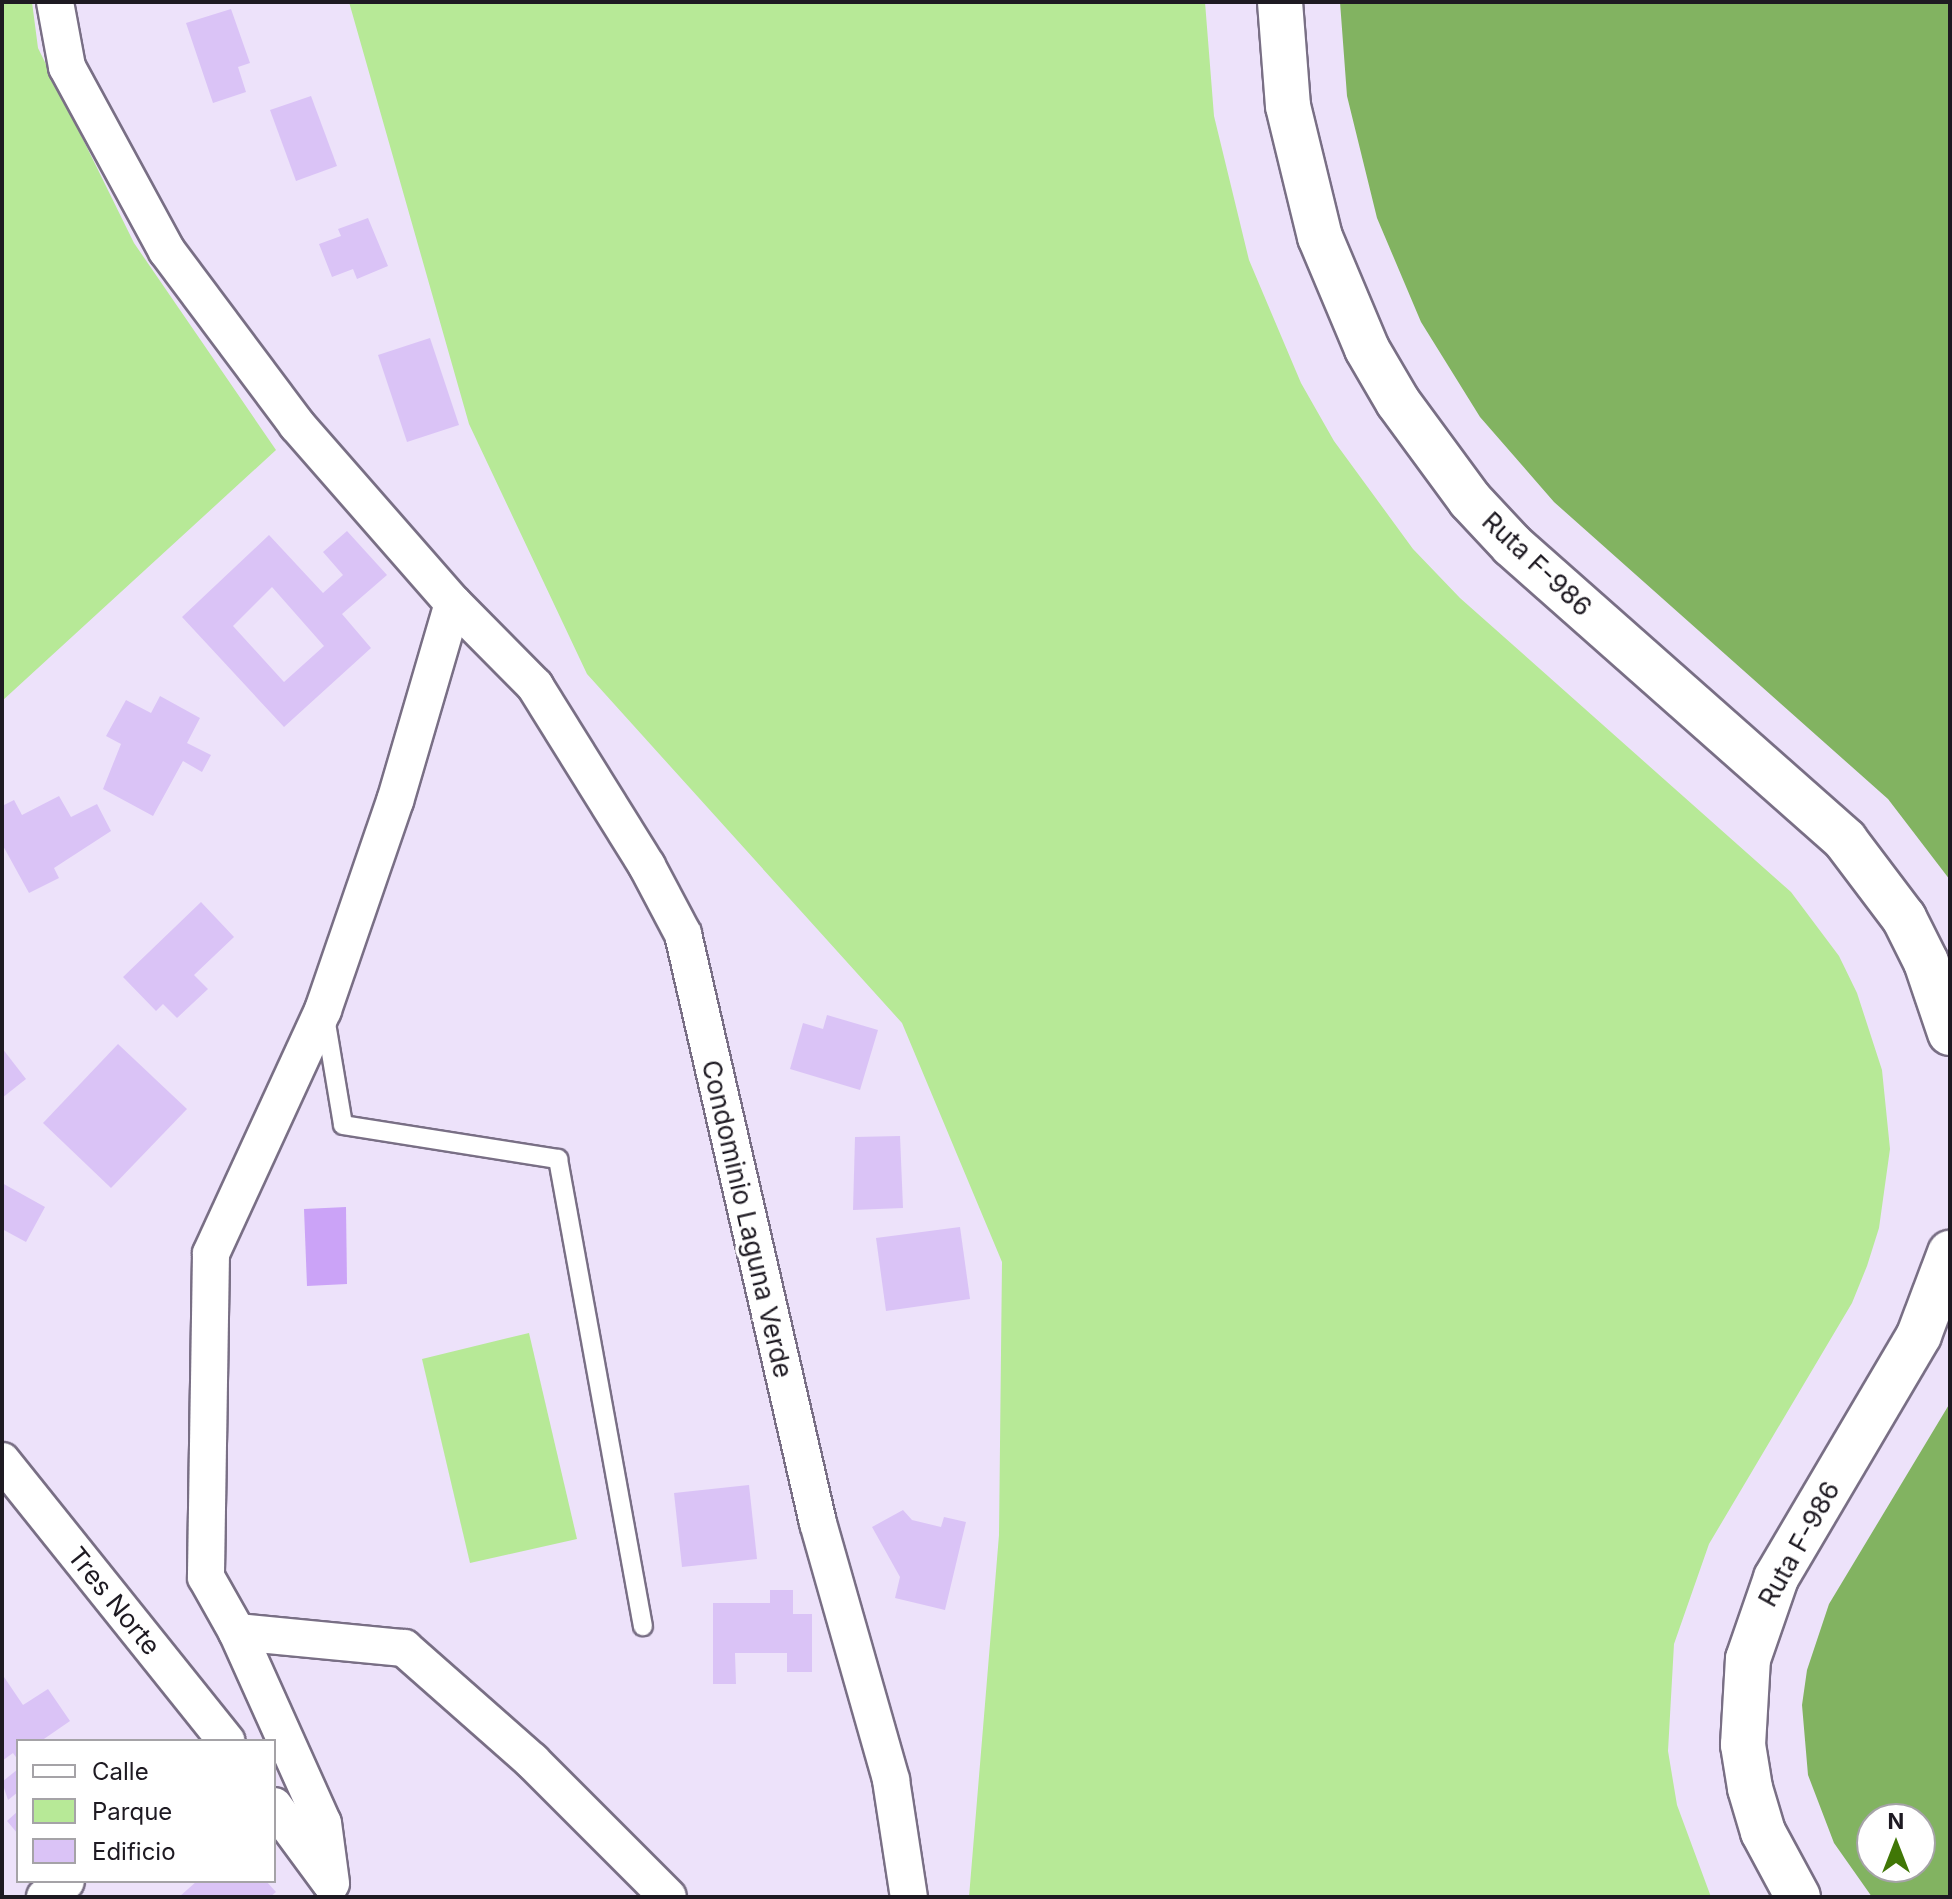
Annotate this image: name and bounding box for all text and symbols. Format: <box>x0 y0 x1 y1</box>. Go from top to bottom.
street label: Ruta F-986 <box>1476 505 1598 623</box>
street label: Condominio Laguna Verde <box>695 1057 799 1381</box>
street label: Ruta F-986 <box>1752 1476 1846 1612</box>
street label: Tres Norte <box>61 1541 167 1661</box>
legend <box>16 1739 276 1883</box>
text: Calle <box>92 1757 149 1786</box>
text: Parque <box>92 1797 172 1826</box>
north arrow <box>1856 1803 1936 1883</box>
text: N <box>1888 1808 1904 1834</box>
text: Edificio <box>92 1837 176 1866</box>

